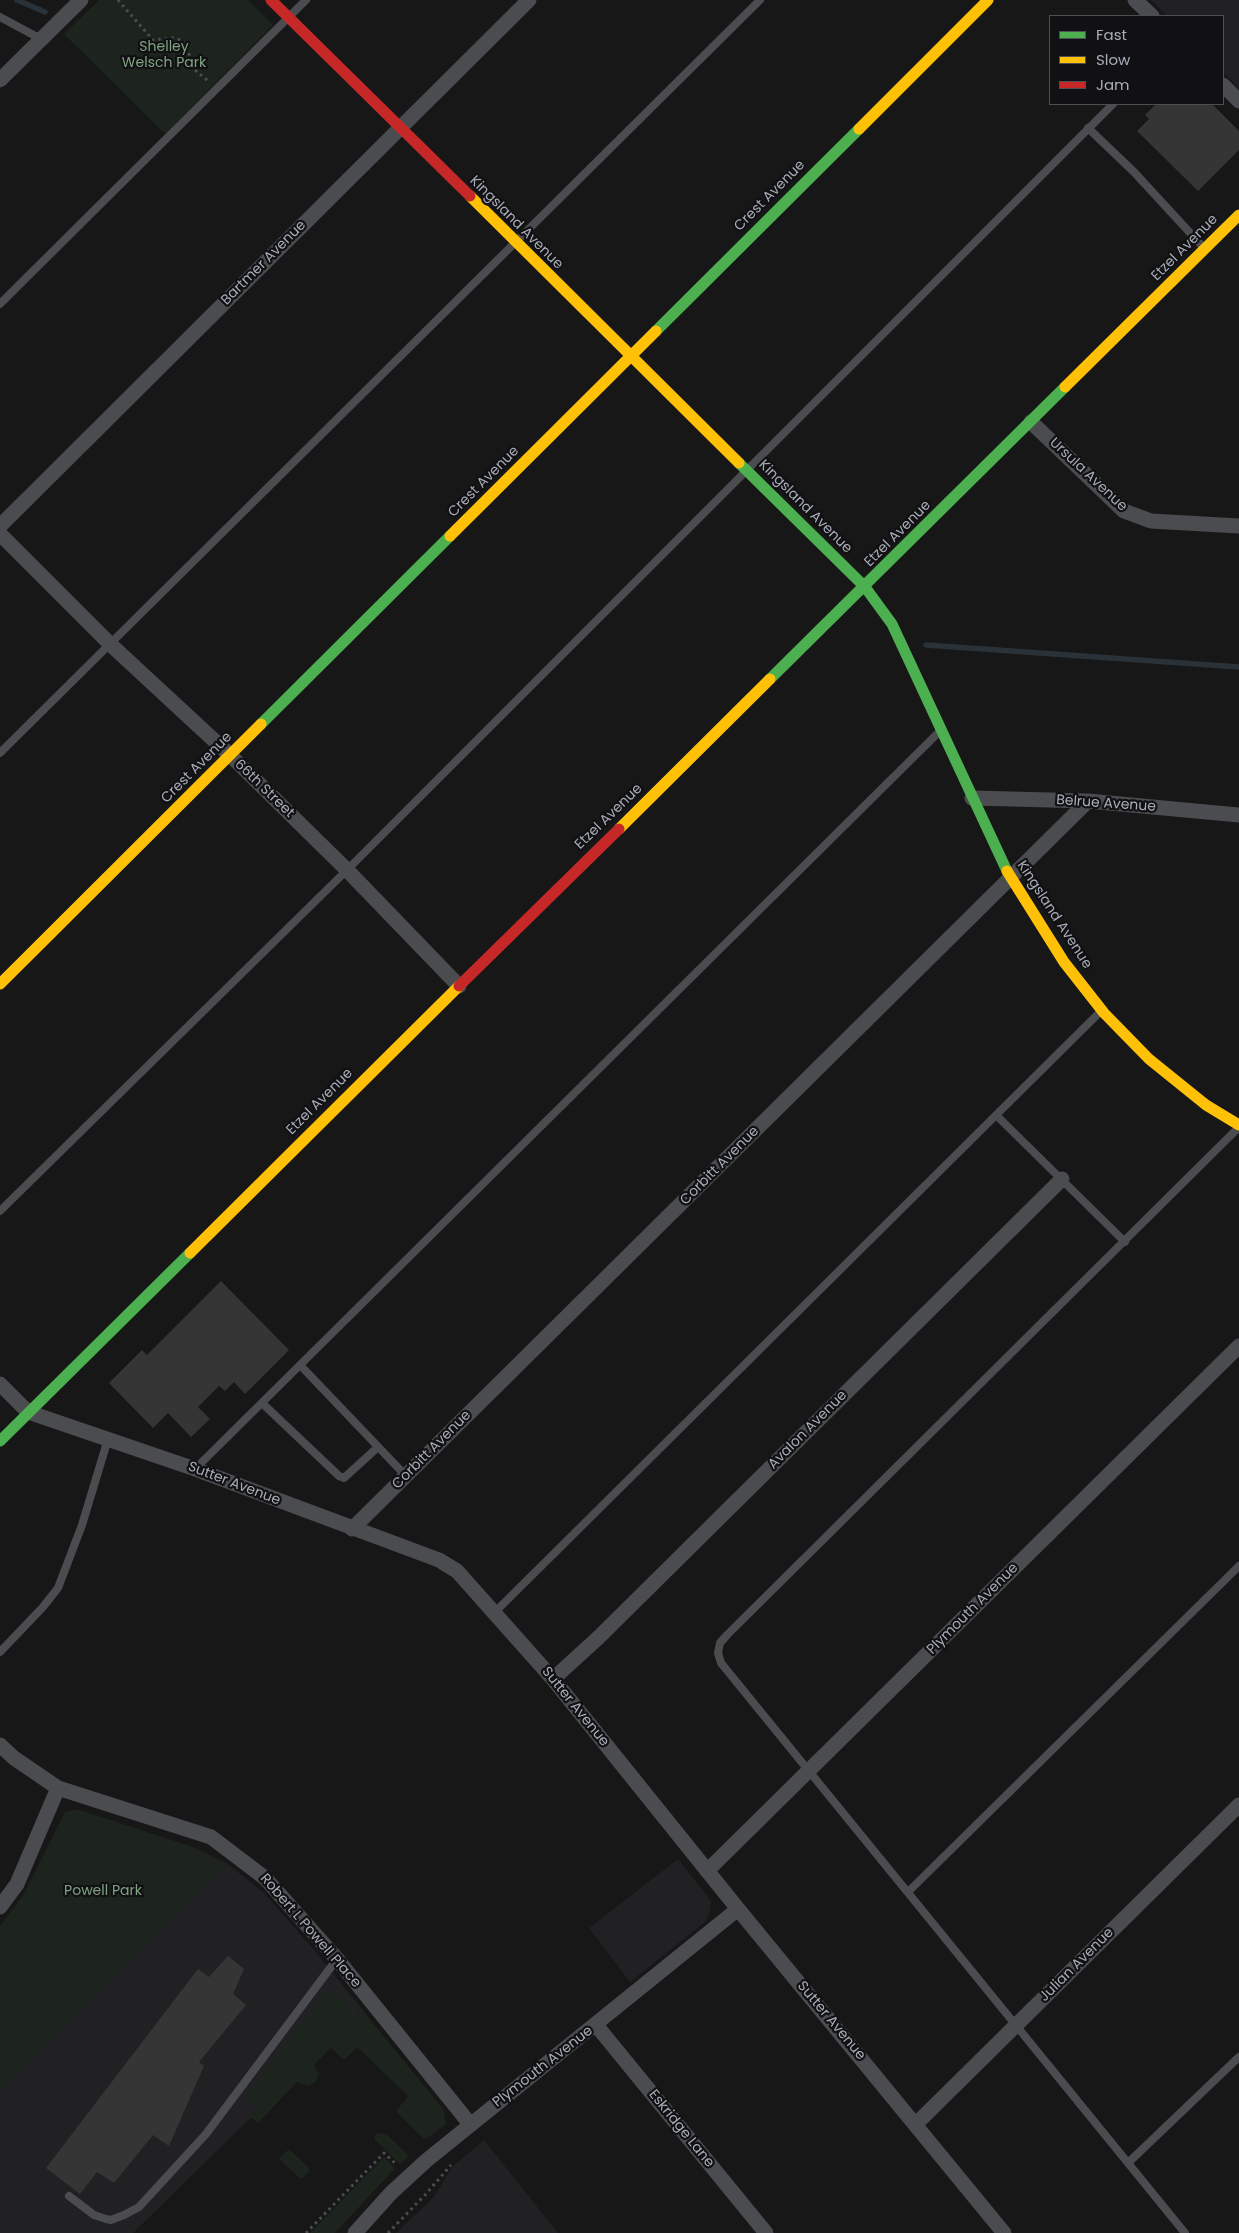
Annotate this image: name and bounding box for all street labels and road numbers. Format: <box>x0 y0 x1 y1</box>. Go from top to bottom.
street label: Crest Avenue <box>731 157 809 235</box>
street label: Kingsland Avenue <box>466 173 566 273</box>
street label: Etzel Avenue <box>1148 211 1222 285</box>
street label: Bartmer Avenue <box>218 217 310 309</box>
street label: Ursula Avenue <box>1046 435 1130 515</box>
street label: Crest Avenue <box>445 443 523 521</box>
street label: Kingsland Avenue <box>755 457 855 557</box>
street label: Etzel Avenue <box>861 497 935 571</box>
street label: Crest Avenue <box>158 729 236 807</box>
street label: 66th Street <box>231 756 297 822</box>
street label: Etzel Avenue <box>572 781 646 853</box>
street label: Belrue Avenue <box>1056 792 1156 816</box>
street label: Kingsland Avenue <box>1013 858 1095 972</box>
street label: Etzel Avenue <box>283 1065 357 1139</box>
street label: Corbitt Avenue <box>677 1123 763 1209</box>
street label: Avalon Avenue <box>765 1387 851 1473</box>
street label: Corbitt Avenue <box>389 1407 475 1493</box>
street label: Sutter Avenue <box>185 1459 283 1509</box>
street label: Plymouth Avenue <box>924 1560 1022 1658</box>
street label: Sutter Avenue <box>538 1664 612 1750</box>
street label: Robert L Powell Place <box>256 1871 364 1991</box>
street label: Julian Avenue <box>1036 1924 1118 2006</box>
street label: Sutter Avenue <box>793 1978 869 2064</box>
street label: Plymouth Avenue <box>490 2023 596 2111</box>
street label: Eskridge Lane <box>645 2087 717 2171</box>

